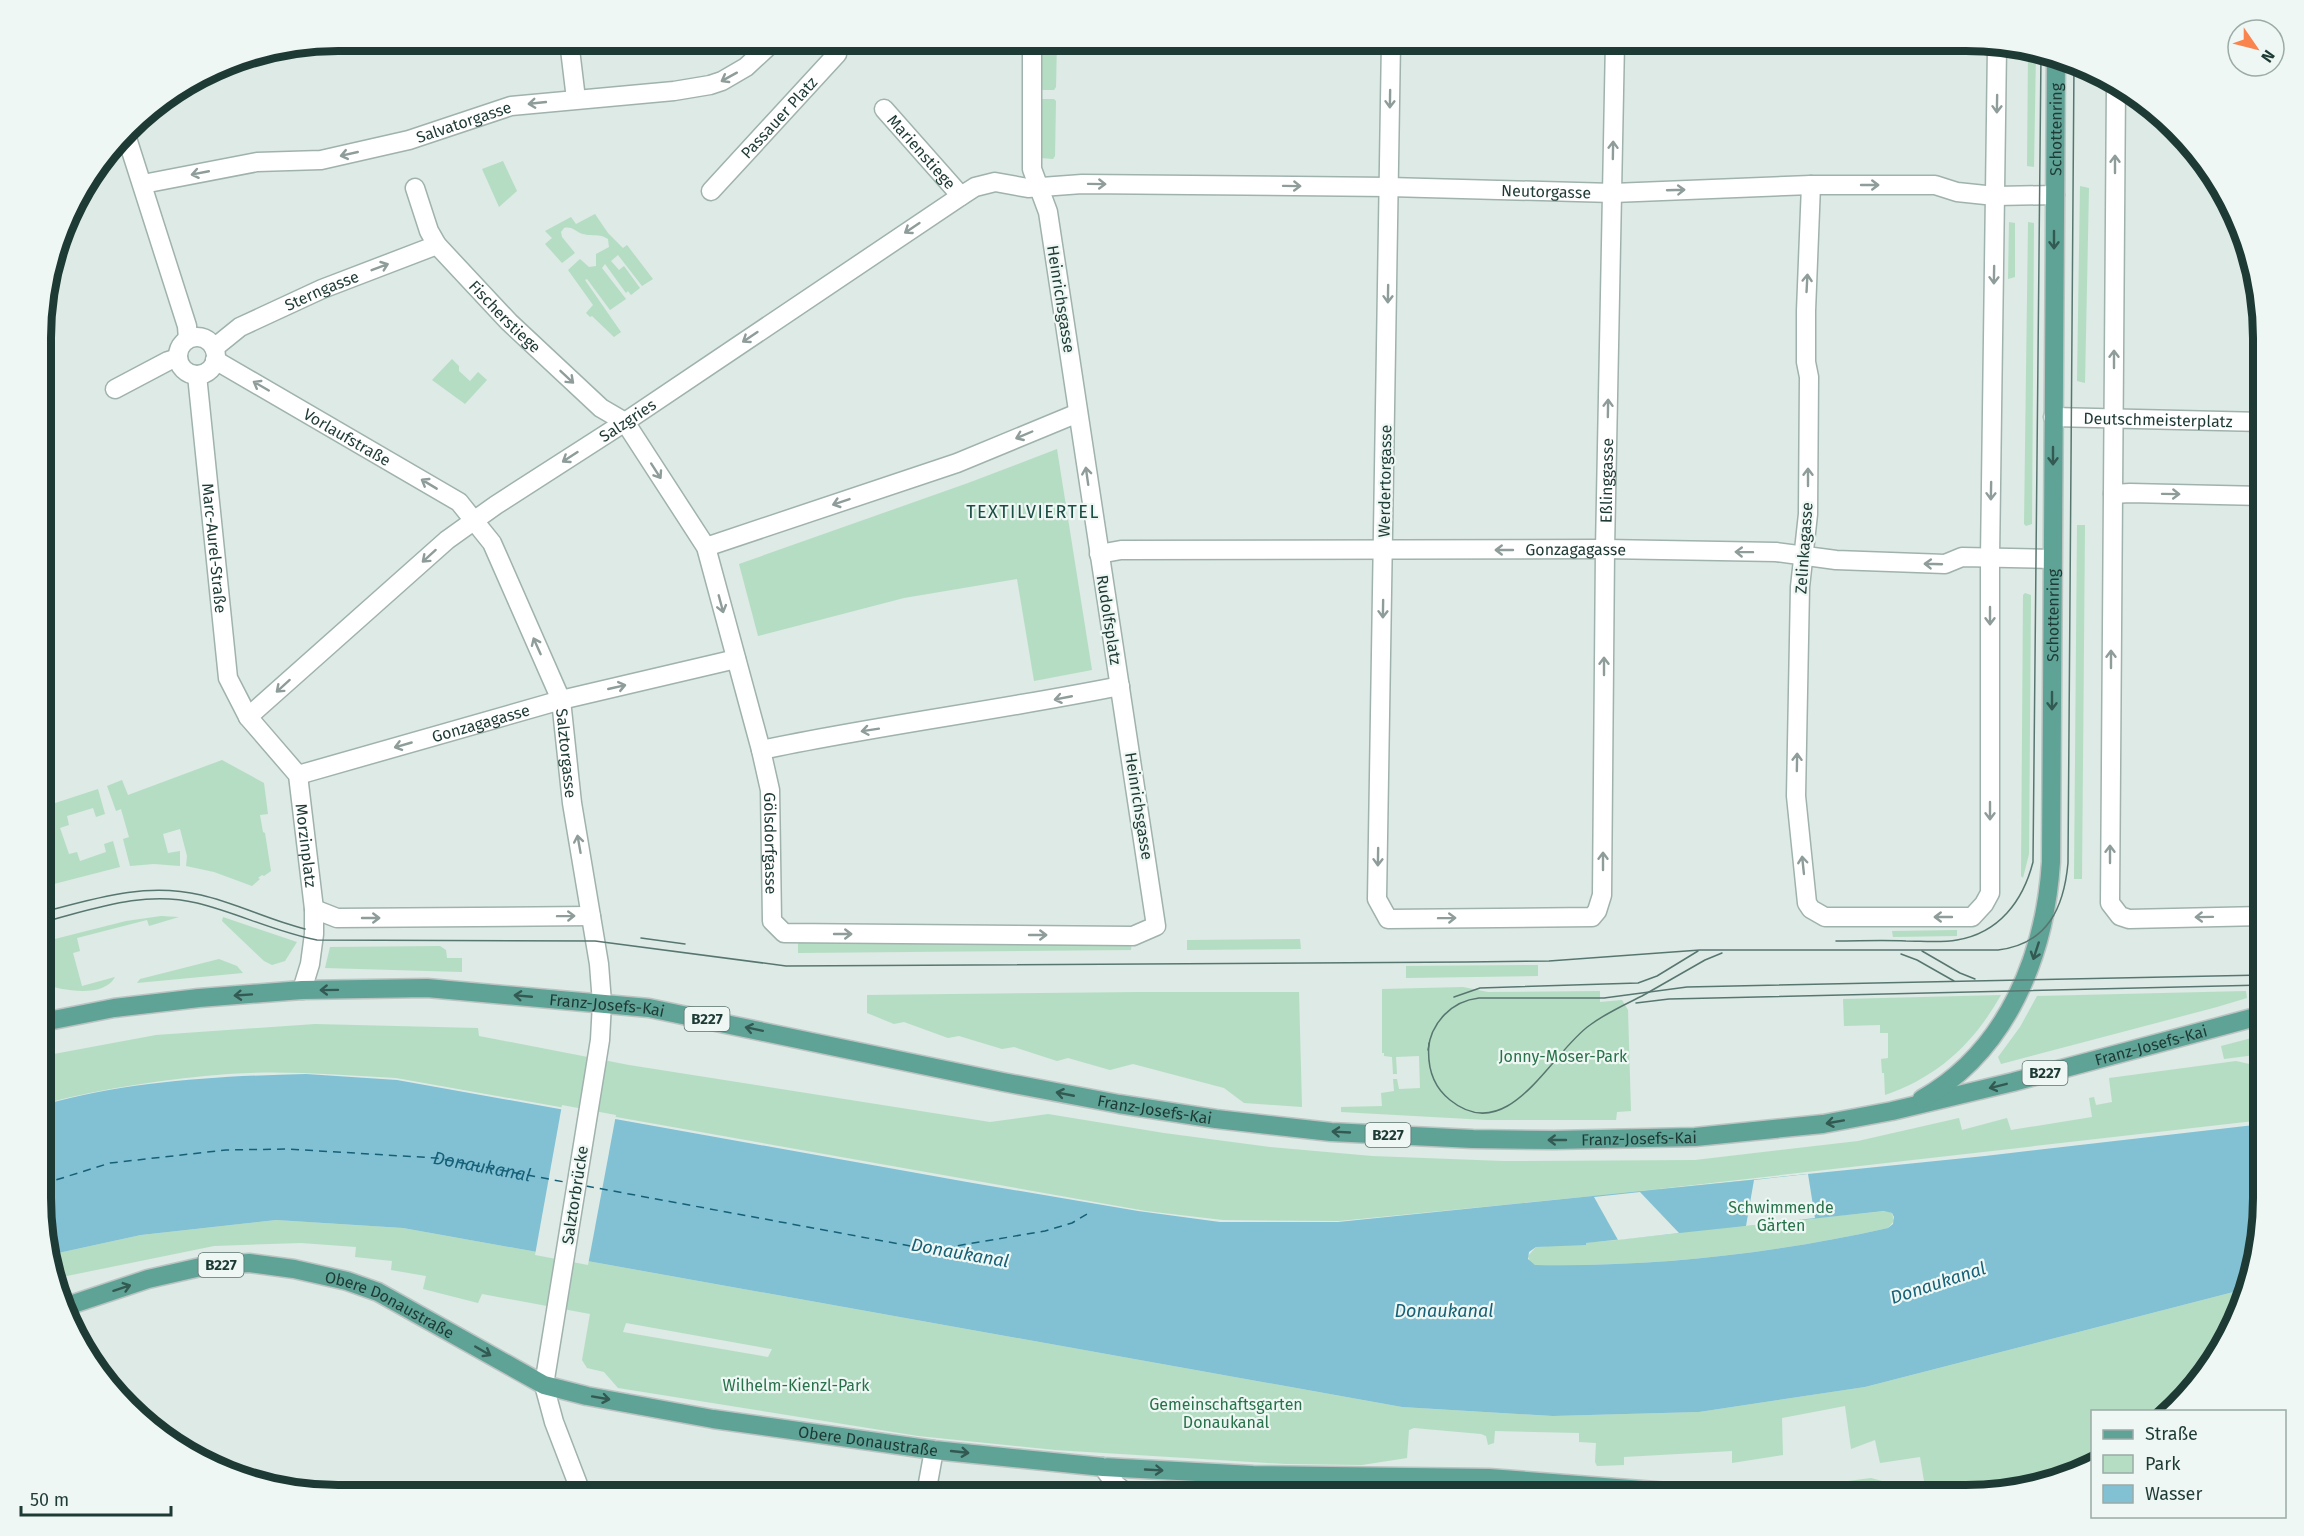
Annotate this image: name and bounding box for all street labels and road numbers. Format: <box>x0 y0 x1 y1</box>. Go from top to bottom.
street label: Passauer Platz <box>736 73 821 162</box>
street label: Schottenring <box>2046 82 2065 176</box>
street label: Salvatorgasse <box>414 97 514 146</box>
street label: Marienstiege <box>884 110 960 193</box>
street label: Neutorgasse <box>1501 181 1591 202</box>
street label: Heinrichsgasse <box>1043 244 1079 354</box>
street label: Sterngasse <box>282 266 361 315</box>
street label: Fischerstiege <box>465 276 545 357</box>
street label: Salzgries <box>595 394 659 446</box>
street label: Vorlaufstraße <box>300 404 394 470</box>
street label: Deutschmeisterplatz <box>2083 408 2233 431</box>
street label: Werdertorgasse <box>1375 424 1395 538</box>
street label: Eßlinggasse <box>1596 438 1617 523</box>
street label: Marc-Aurel-Straße <box>199 482 231 614</box>
street label: Zelinkagasse <box>1791 502 1817 594</box>
street label: Gonzagagasse <box>1525 539 1626 559</box>
street label: Schottenring <box>2043 568 2062 662</box>
street label: Rudolfsplatz <box>1093 574 1125 666</box>
street label: Gonzagagasse <box>430 700 532 746</box>
street label: Salztorgasse <box>552 707 581 799</box>
street label: Heinrichsgasse <box>1121 751 1157 861</box>
street label: Gölsdorfgasse <box>761 792 781 895</box>
street label: Morzinplatz <box>292 802 321 889</box>
street label: Franz-Josefs-Kai <box>548 990 666 1021</box>
road number: B227 <box>684 1007 730 1031</box>
street label: Franz-Josefs-Kai <box>2092 1021 2209 1069</box>
road number: B227 <box>2022 1061 2068 1085</box>
street label: Franz-Josefs-Kai <box>1096 1091 1213 1128</box>
road number: B227 <box>1366 1123 1410 1147</box>
street label: Franz-Josefs-Kai <box>1581 1127 1697 1149</box>
street label: Salztorbrücke <box>558 1144 592 1246</box>
road number: B227 <box>198 1253 244 1277</box>
street label: Obere Donaustraße <box>323 1267 458 1342</box>
street label: Obere Donaustraße <box>797 1422 939 1460</box>

